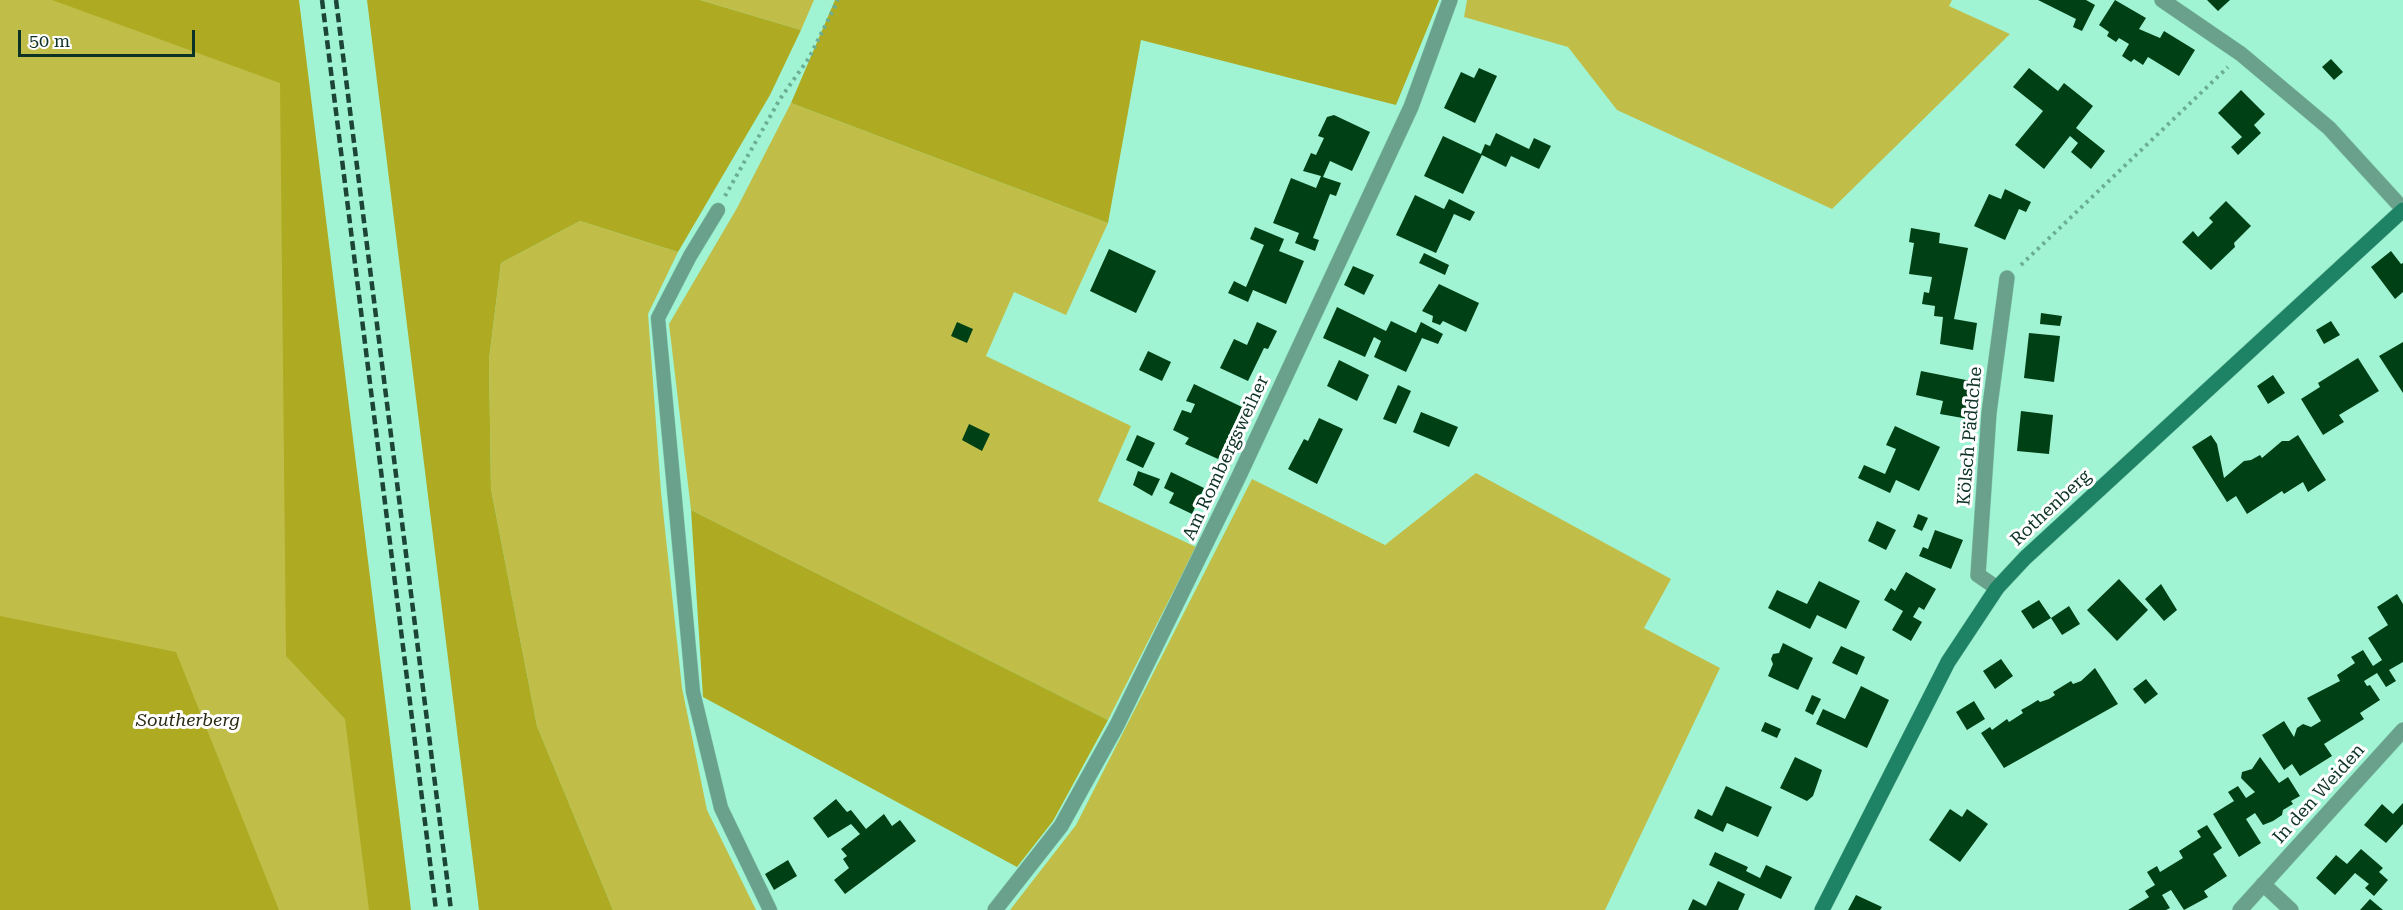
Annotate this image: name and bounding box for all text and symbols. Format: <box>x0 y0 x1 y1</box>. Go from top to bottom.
scale bar <box>21 18 198 56</box>
text: 50 m <box>29 30 70 51</box>
street label: Kölsch Päddche <box>1953 366 1987 506</box>
street label: Am Rombergsweiher <box>1178 372 1274 544</box>
street label: Rothenberg <box>2006 465 2096 551</box>
park label: Southerberg <box>136 710 240 732</box>
street label: In den Weiden <box>2269 740 2369 848</box>

